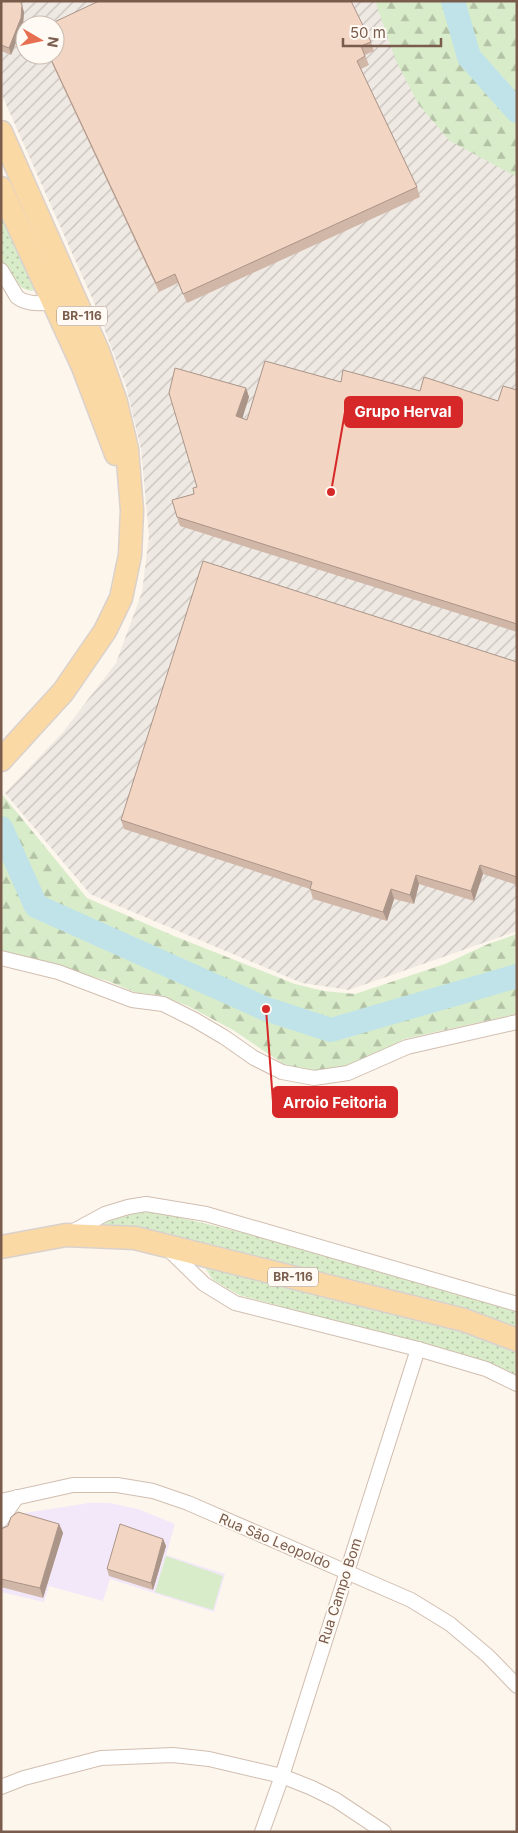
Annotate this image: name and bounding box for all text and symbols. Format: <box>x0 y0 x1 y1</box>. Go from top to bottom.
north arrow <box>15 15 65 65</box>
scale bar <box>343 15 440 47</box>
text: 50 m <box>350 23 386 42</box>
text: N <box>44 36 63 49</box>
road number: BR-116 <box>57 306 107 326</box>
callout: Grupo Herval <box>345 397 462 427</box>
text: Grupo Herval <box>354 402 452 421</box>
callout: Arroio Feitoria <box>273 1087 397 1117</box>
text: Arroio Feitoria <box>283 1093 387 1112</box>
road number: BR-116 <box>268 1268 318 1286</box>
street label: Rua São Leopoldo <box>217 1509 334 1572</box>
street label: Rua Campo Bom <box>314 1536 365 1646</box>

